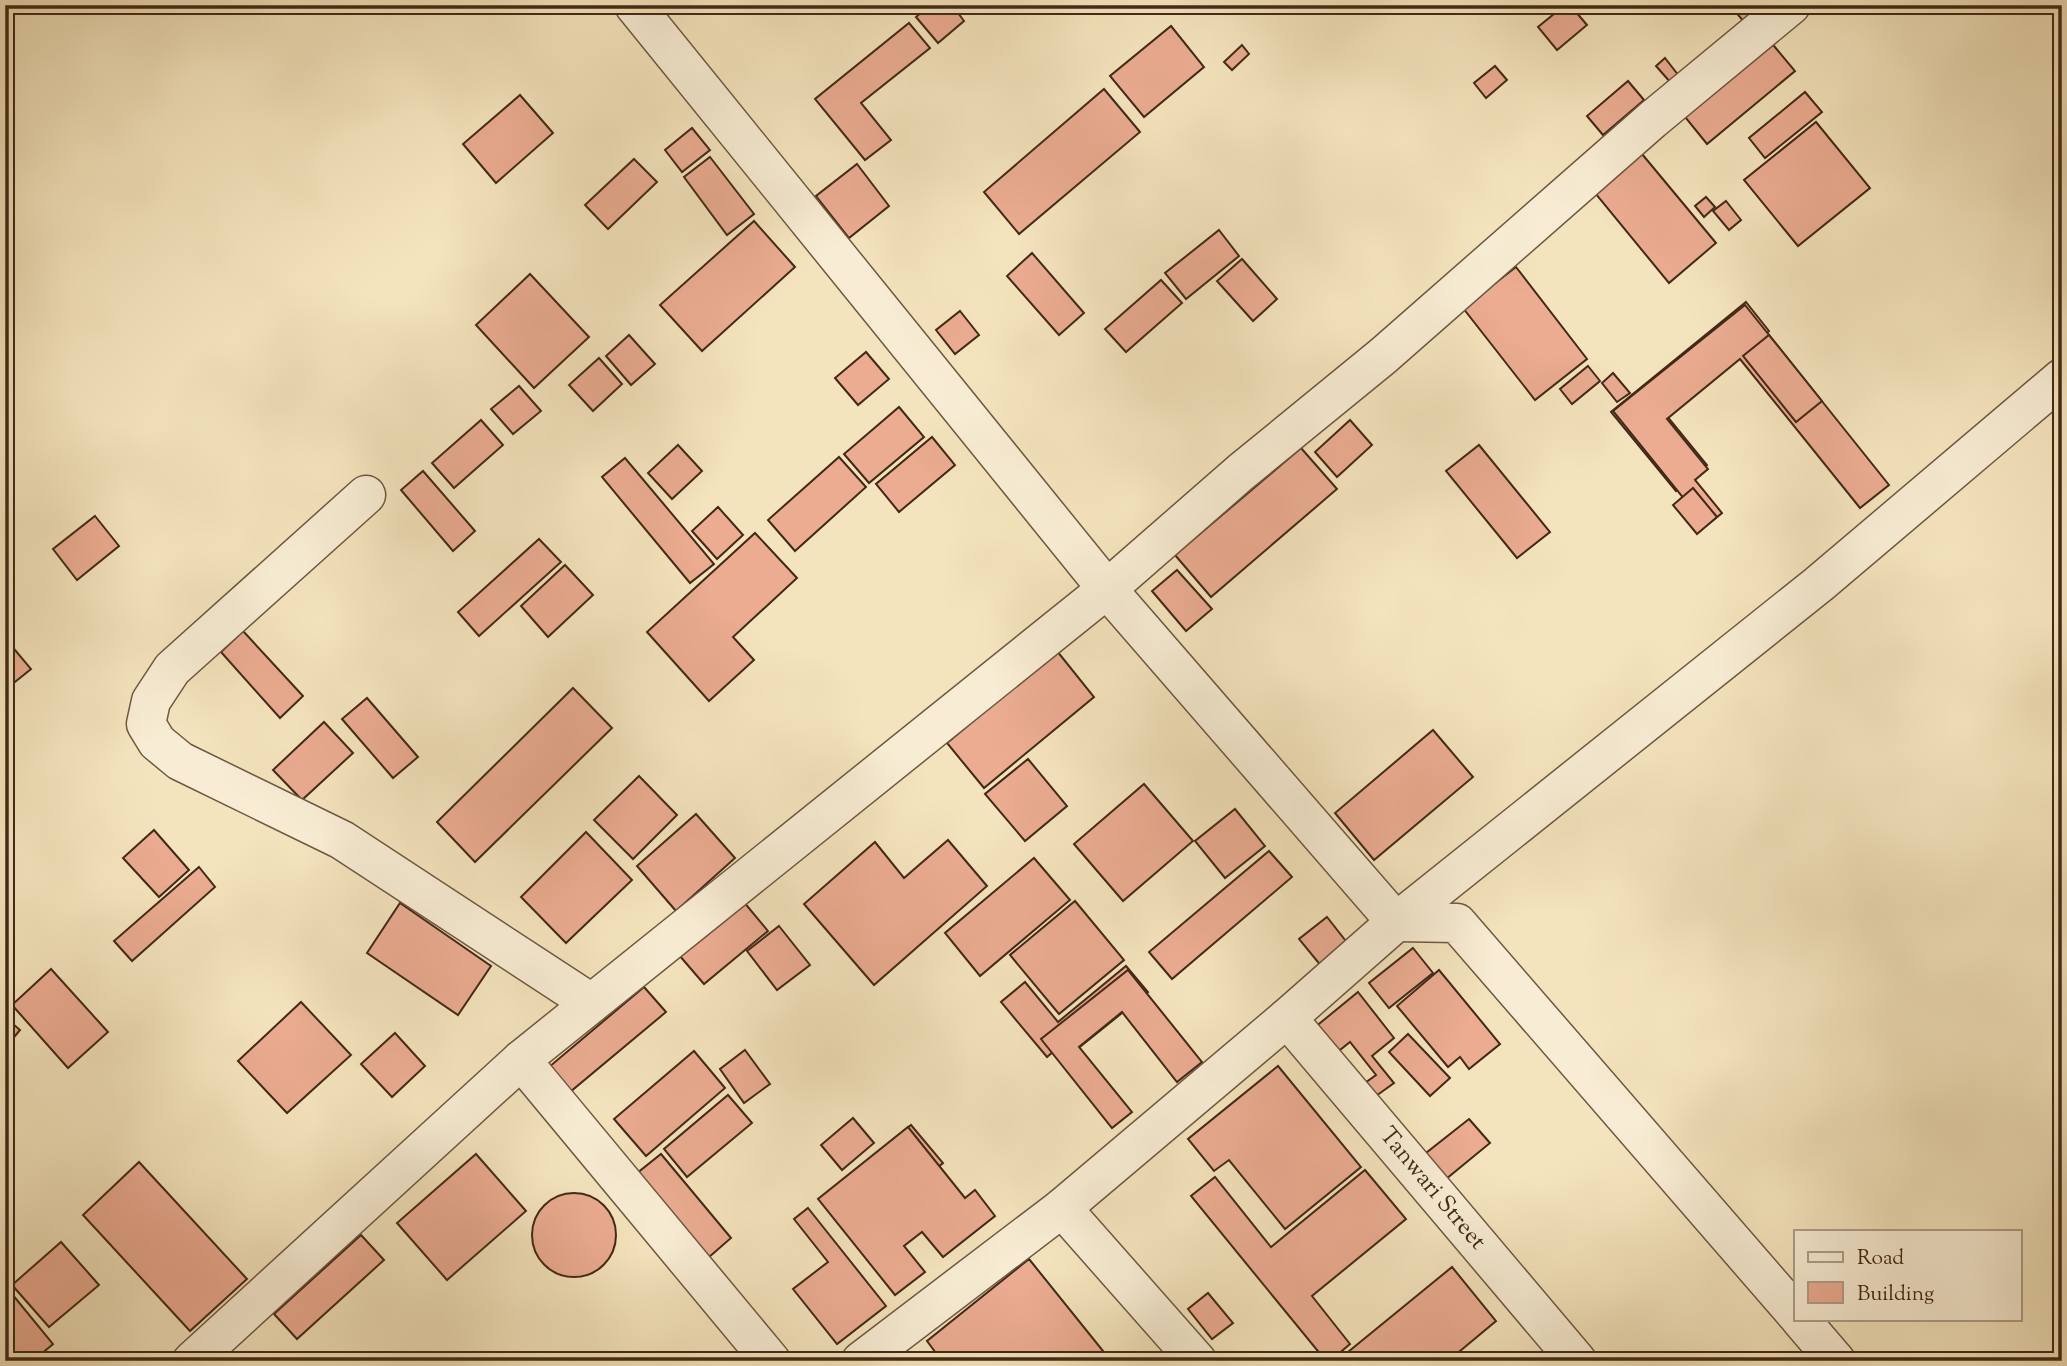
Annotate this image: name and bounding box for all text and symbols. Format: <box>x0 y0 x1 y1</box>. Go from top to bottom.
street label: Tanwari Street <box>1370 1120 1494 1258</box>
legend <box>1794 1230 2022 1320</box>
text: Road <box>1857 1244 1904 1274</box>
text: Building <box>1857 1280 1934 1310</box>

